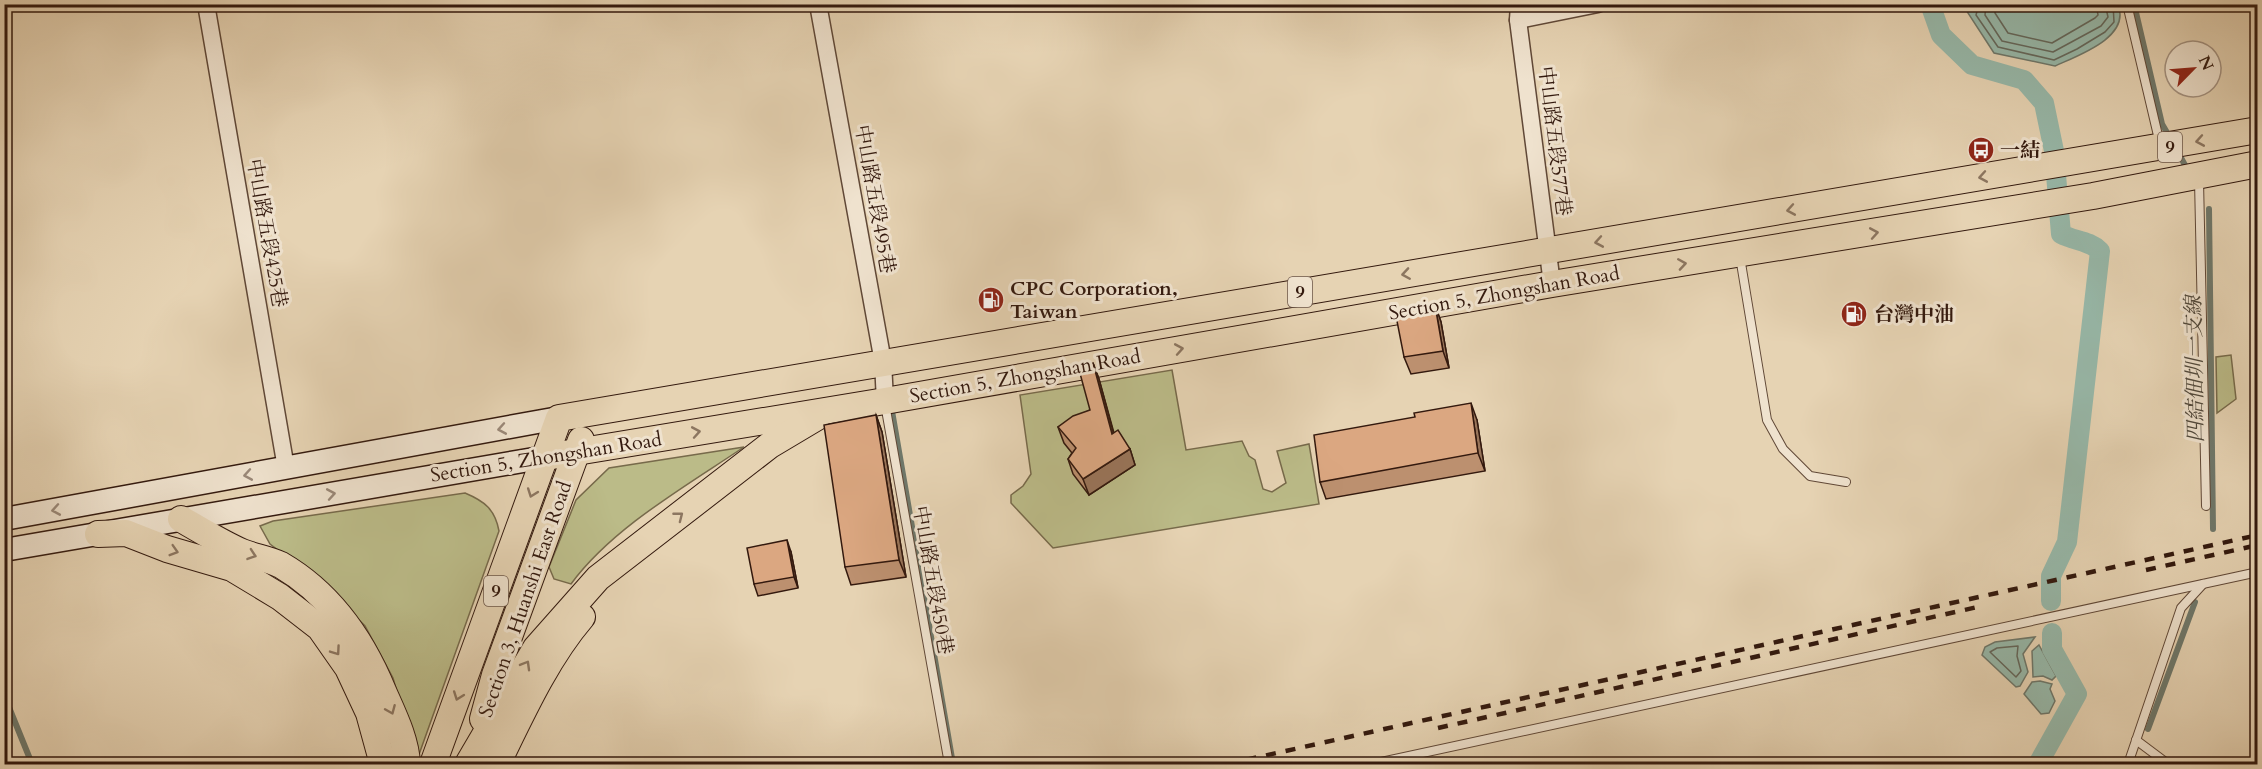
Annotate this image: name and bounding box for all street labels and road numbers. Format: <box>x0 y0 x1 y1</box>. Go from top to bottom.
street label: 中山路五段577巷 <box>1532 65 1578 217</box>
street label: 中山路五段495巷 <box>849 122 901 276</box>
road number: 9 <box>2158 132 2182 162</box>
street label: 中山路五段425巷 <box>241 156 293 310</box>
street label: Section 5, Zhongshan Road <box>1386 259 1622 327</box>
road number: 9 <box>1288 277 1312 307</box>
street label: Section 5, Zhongshan Road <box>907 342 1143 410</box>
street label: Section 5, Zhongshan Road <box>428 425 664 489</box>
street label: Section 3, Huanshi East Road <box>472 477 578 721</box>
street label: 中山路五段450巷 <box>907 503 959 657</box>
road number: 9 <box>484 576 508 606</box>

